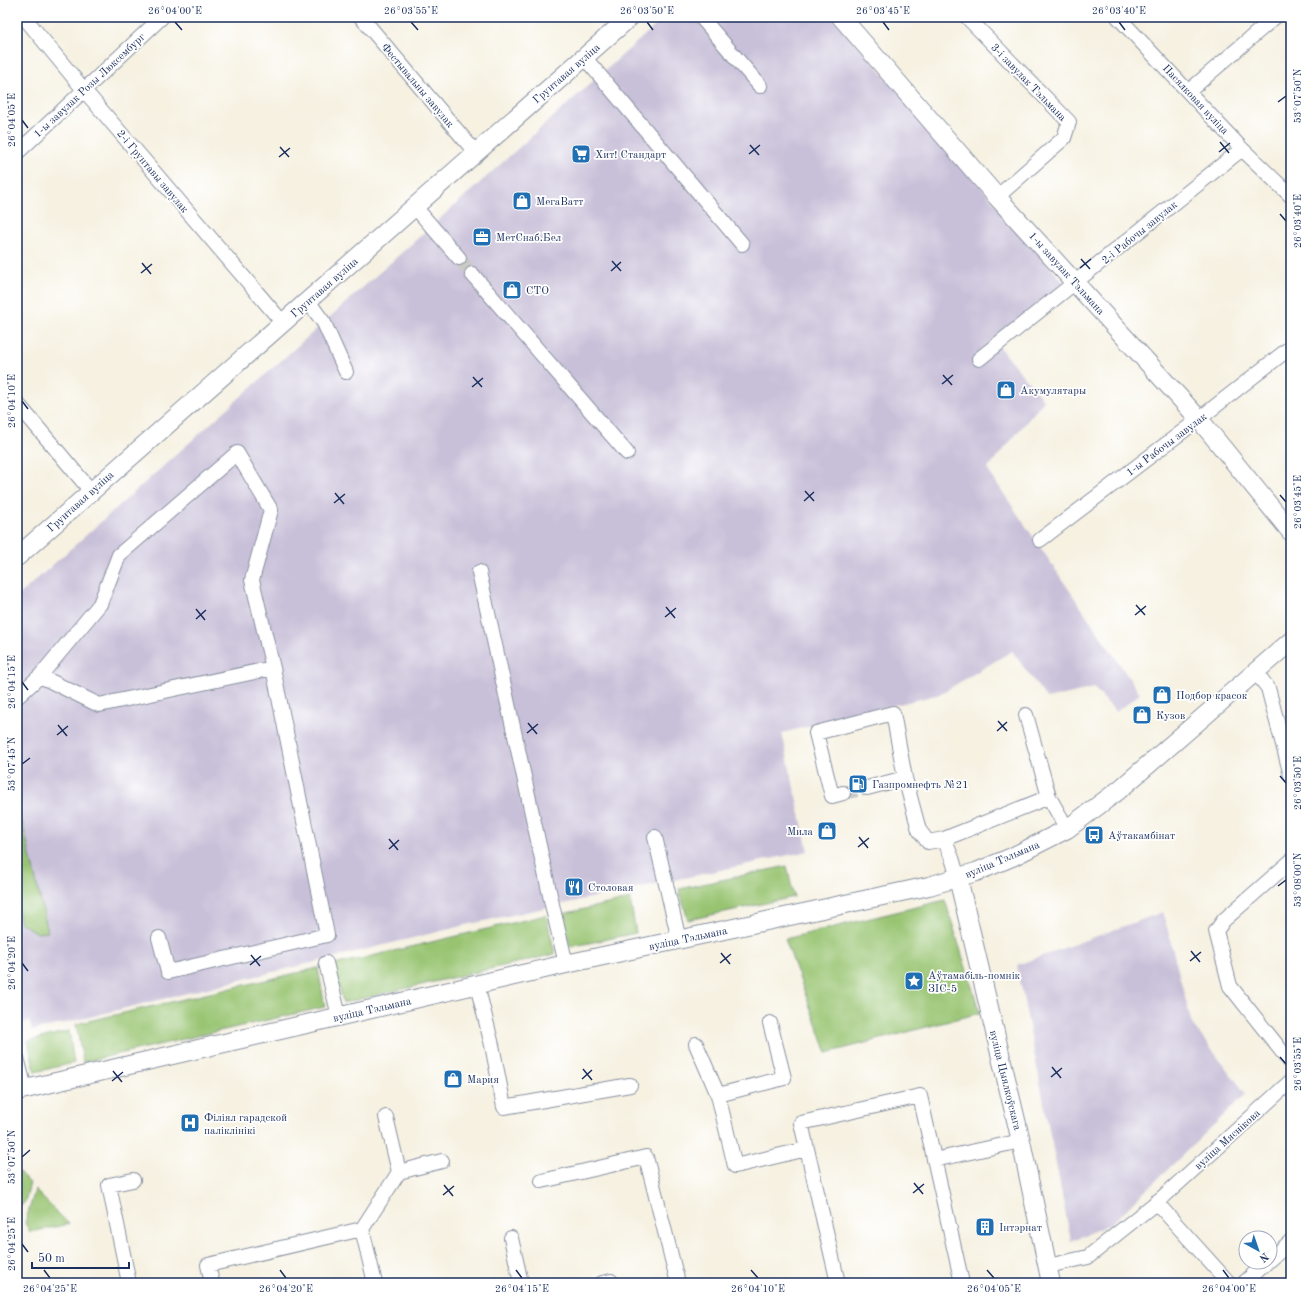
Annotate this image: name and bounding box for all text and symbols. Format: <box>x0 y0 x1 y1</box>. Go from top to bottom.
text: 26°04'00"E <box>148 6 202 16</box>
text: 26°03'55"E <box>384 6 438 16</box>
text: 26°03'50"E <box>620 6 674 16</box>
text: 26°03'45"E <box>856 6 910 16</box>
text: 26°03'40"E <box>1092 6 1146 16</box>
street label: 1-ы завулак Розы Люксембург <box>32 32 148 141</box>
street label: Фестывальны завулак <box>379 42 455 130</box>
street label: Грунтавая вуліца <box>531 42 603 106</box>
street label: 3-і завулак Тэльмана <box>988 42 1068 124</box>
street label: Пасялковая вуліца <box>1160 63 1230 138</box>
text: 53°07'50"N <box>1293 68 1303 123</box>
text: 26°04'05"E <box>7 93 17 147</box>
street label: 2-і Грунтавы завулак <box>114 128 190 216</box>
supermarket icon: Хит! Стандарт <box>570 143 592 165</box>
place label: Хит! Стандарт <box>595 150 666 161</box>
shop icon: МегаВатт <box>511 190 533 212</box>
text: 26°03'40"E <box>1293 194 1303 248</box>
place label: МегаВатт <box>536 197 584 208</box>
street label: 2-і Рабочы завулак <box>1100 199 1180 267</box>
office icon: МетСнаб.Бел <box>471 226 493 248</box>
street label: 1-ы завулак Тэльмана <box>1026 230 1106 318</box>
place label: МетСнаб.Бел <box>496 233 562 244</box>
street label: Грунтавая вуліца <box>289 256 361 320</box>
shop icon: СТО <box>501 279 523 301</box>
place label: СТО <box>526 286 549 297</box>
text: 26°04'10"E <box>7 374 17 428</box>
shop icon: Акумулятары <box>995 379 1017 401</box>
place label: Акумулятары <box>1020 386 1086 397</box>
street label: 1-ы Рабочы завулак <box>1125 411 1210 479</box>
street label: Грунтавая вуліца <box>46 469 117 535</box>
text: 26°03'45"E <box>1293 475 1303 529</box>
text: 26°04'15"E <box>7 655 17 709</box>
shop icon: Подбор красок <box>1151 684 1173 706</box>
place label: Подбор красок <box>1176 691 1248 702</box>
shop icon: Кузов <box>1131 704 1153 726</box>
place label: Кузов <box>1156 711 1185 722</box>
text: 53°07'45"N <box>7 736 17 791</box>
text: 26°03'50"E <box>1293 756 1303 810</box>
fuel station icon: Газпромнефть №21 <box>847 773 869 795</box>
place label: Газпромнефть №21 <box>872 780 969 791</box>
shop icon: Мила <box>816 820 838 842</box>
bus stop icon: Аўтакамбінат <box>1083 824 1105 846</box>
place label: Мила <box>787 827 814 838</box>
place label: Аўтакамбінат <box>1108 831 1175 842</box>
street label: вуліца Тэльмана <box>964 840 1042 881</box>
text: 53°08'00"N <box>1293 852 1303 907</box>
restaurant icon: Столовая <box>563 876 585 898</box>
place label: Столовая <box>588 883 634 894</box>
street label: вуліца Тэльмана <box>648 926 729 953</box>
text: 26°04'20"E <box>7 936 17 990</box>
place icon: Аўтамабіль-помнік ЗІС-5 <box>903 970 925 992</box>
place label: Аўтамабіль-помнік ЗІС-5 <box>928 971 1021 995</box>
street label: вуліца Тэльмана <box>332 996 413 1025</box>
street label: вуліца Цыялкоўскага <box>987 1029 1022 1132</box>
text: 26°03'55"E <box>1293 1037 1303 1091</box>
shop icon: Мария <box>442 1068 464 1090</box>
place label: Мария <box>467 1075 499 1086</box>
street label: вуліца Мяснікова <box>1193 1108 1263 1172</box>
hospital icon: Філіял гарадской паліклінікі <box>179 1112 201 1134</box>
place label: Філіял гарадской паліклінікі <box>204 1113 287 1137</box>
text: 53°07'50"N <box>7 1129 17 1184</box>
building icon: Інтэрнат <box>974 1216 996 1238</box>
text: 26°04'25"E <box>7 1217 17 1271</box>
place label: Інтэрнат <box>999 1223 1042 1234</box>
north arrow <box>1238 1230 1278 1270</box>
scale bar <box>32 1244 129 1270</box>
text: N <box>1256 1250 1270 1264</box>
text: 50 m <box>38 1252 65 1265</box>
text: 26°04'25"E <box>23 1284 77 1294</box>
text: 26°04'20"E <box>259 1284 313 1294</box>
text: 26°04'15"E <box>495 1284 549 1294</box>
text: 26°04'10"E <box>731 1284 785 1294</box>
text: 26°04'05"E <box>967 1284 1021 1294</box>
text: 26°04'00"E <box>1202 1284 1256 1294</box>

